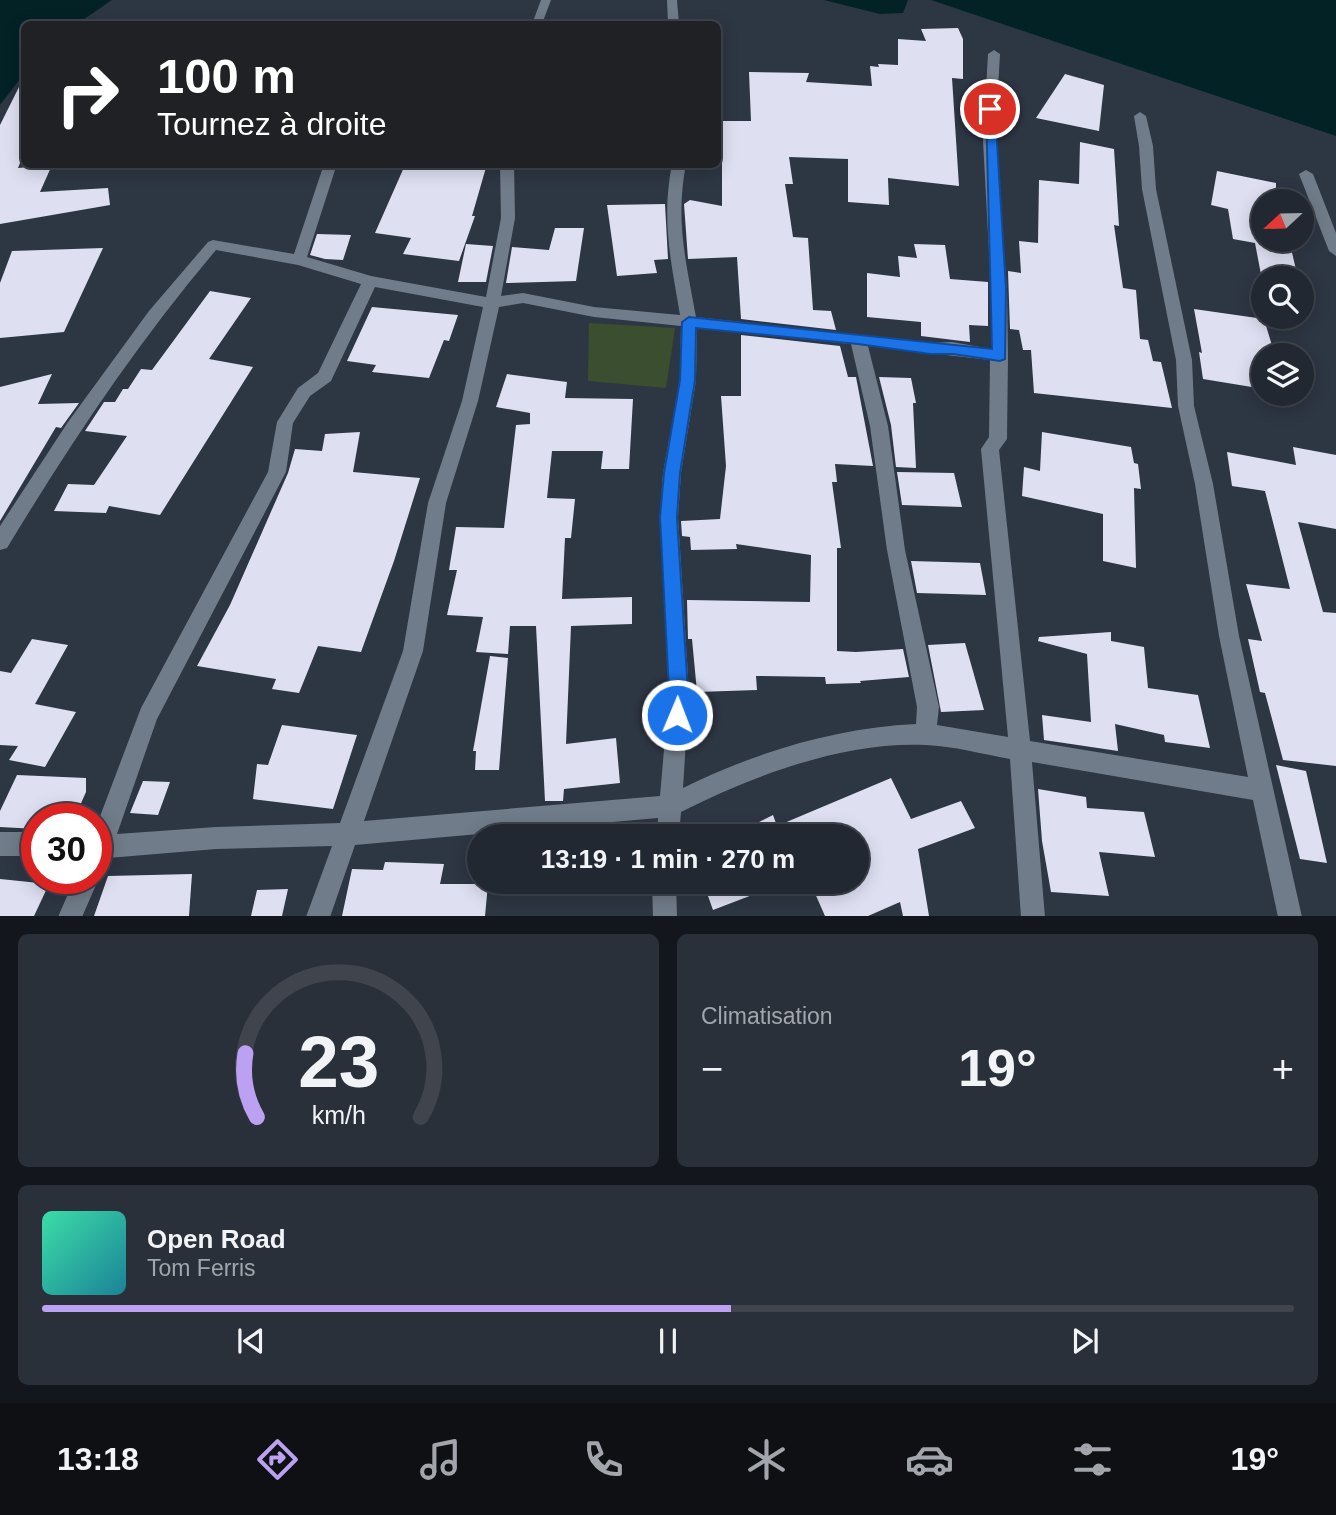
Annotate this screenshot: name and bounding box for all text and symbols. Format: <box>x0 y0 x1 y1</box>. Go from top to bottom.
icon: right <box>42 49 133 140</box>
text: 100 m <box>157 49 296 103</box>
pin <box>960 79 1020 139</box>
icon: arrive <box>971 90 1009 128</box>
text: Tournez à droite <box>157 106 386 142</box>
north arrow <box>1251 189 1314 252</box>
map controls <box>1251 189 1314 406</box>
button: search <box>1251 266 1314 329</box>
button: layers <box>1251 343 1314 406</box>
position arrow <box>640 678 714 752</box>
speed limit sign: 30 <box>21 803 112 894</box>
text: 13:19 · 1 min · 270 m <box>541 844 795 874</box>
text: Climatisation <box>701 1003 833 1029</box>
text: 23 <box>298 1021 379 1102</box>
text: 19° <box>958 1039 1037 1097</box>
text: − <box>701 1048 723 1090</box>
text: + <box>1272 1048 1294 1090</box>
text: km/h <box>311 1100 366 1128</box>
text: Open Road <box>147 1224 286 1254</box>
text: Tom Ferris <box>147 1255 256 1281</box>
icon: previous <box>232 1322 270 1360</box>
icon: pause <box>649 1322 687 1360</box>
icon: next <box>1066 1322 1104 1360</box>
icon: directions <box>253 1435 302 1484</box>
icon: music <box>416 1435 465 1484</box>
icon: phone <box>579 1435 628 1484</box>
icon: climate <box>742 1435 791 1484</box>
icon: car <box>905 1435 954 1484</box>
icon: filters <box>1068 1435 1117 1484</box>
text: 13:18 <box>57 1441 139 1477</box>
text: 19° <box>1231 1441 1279 1477</box>

